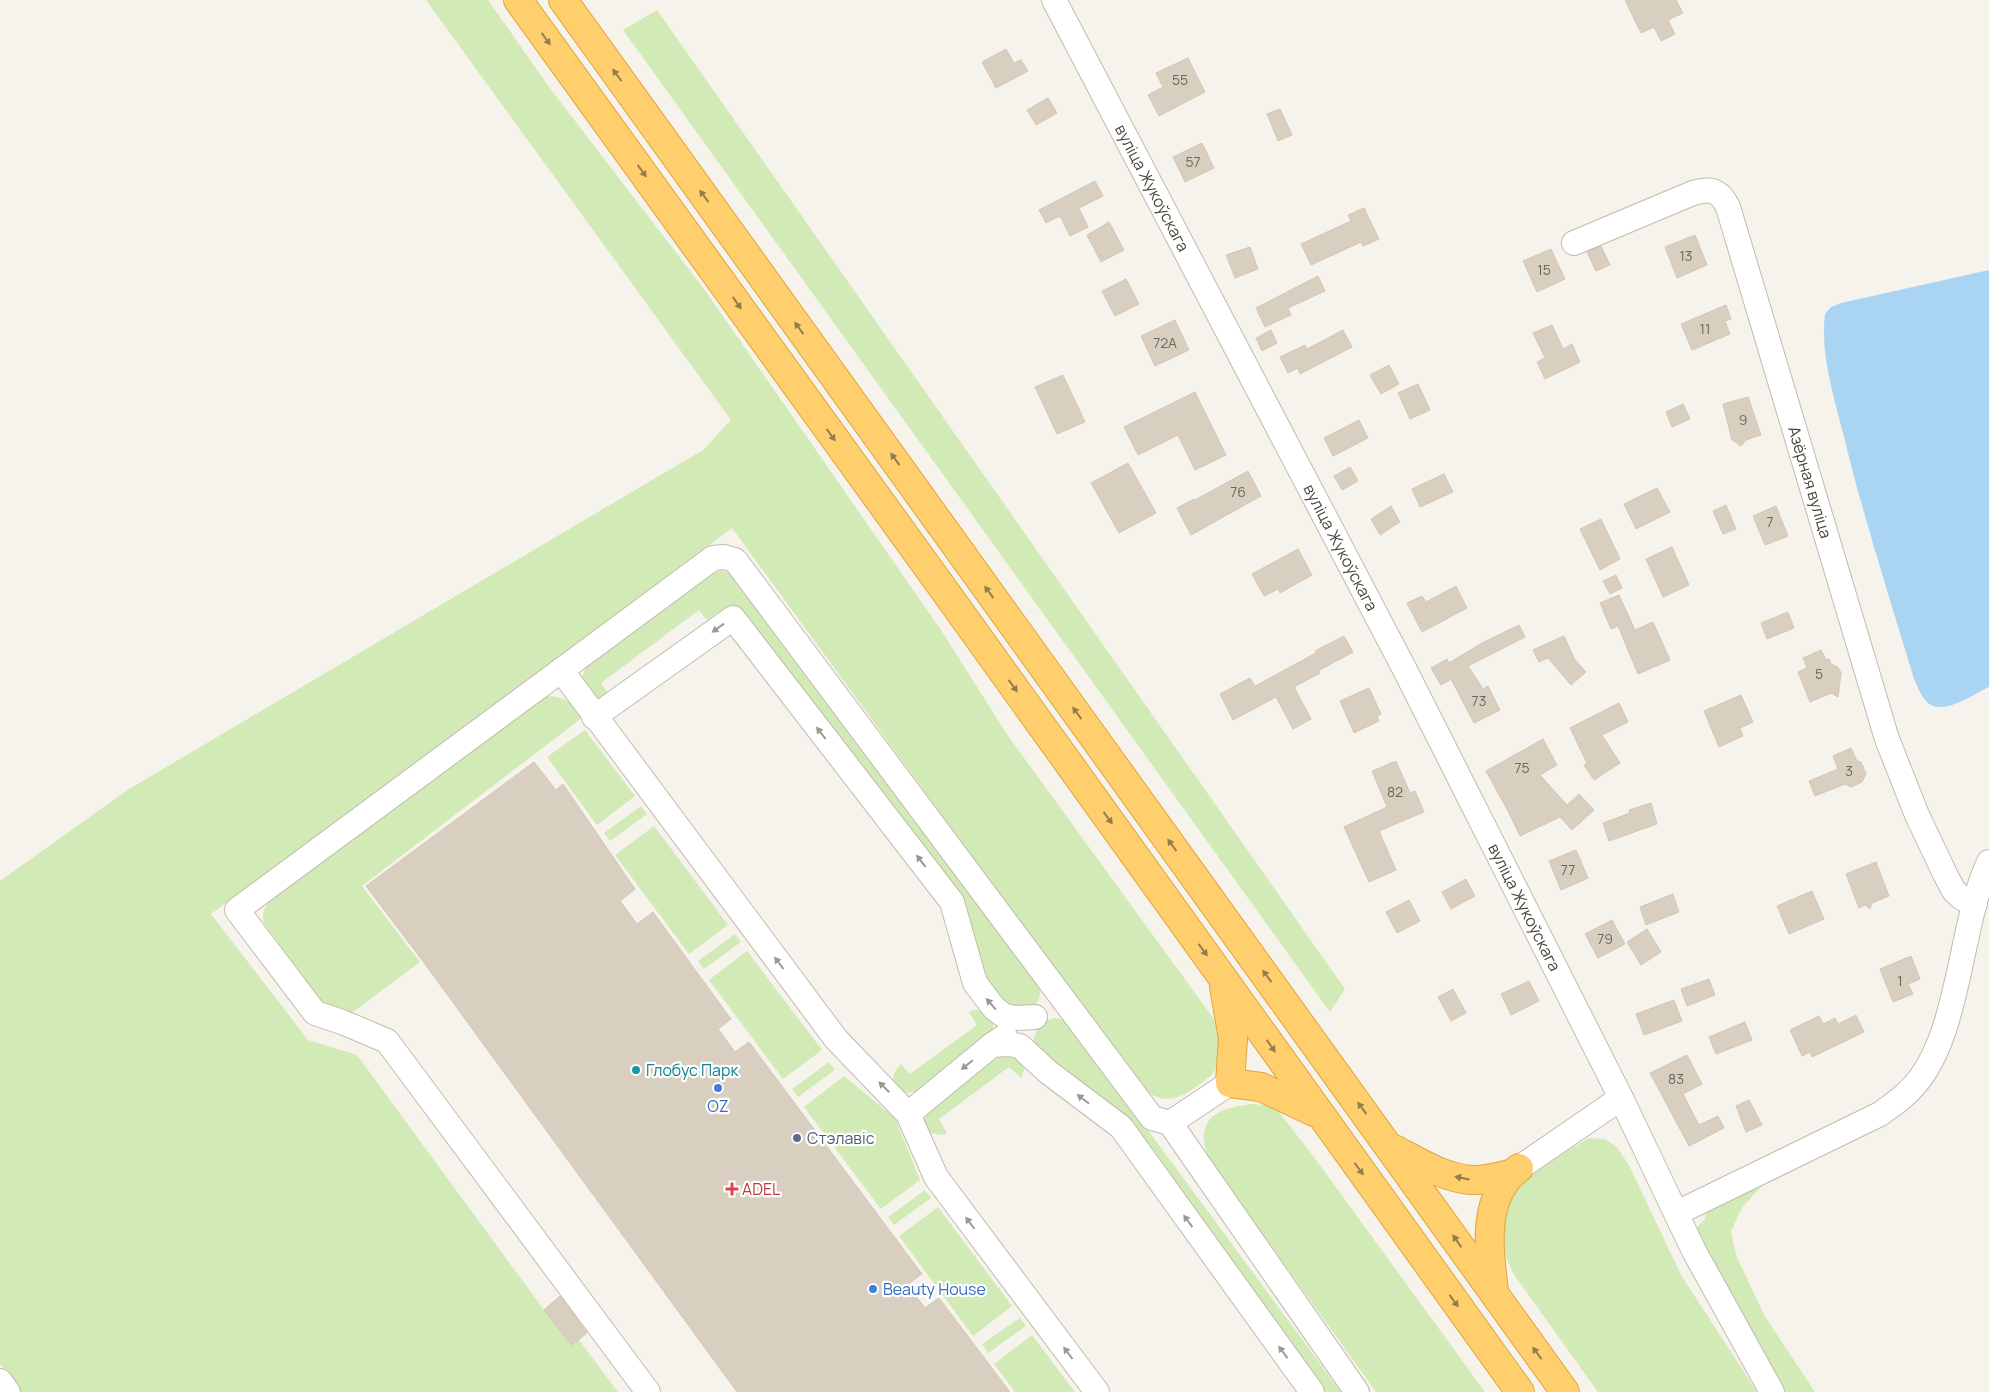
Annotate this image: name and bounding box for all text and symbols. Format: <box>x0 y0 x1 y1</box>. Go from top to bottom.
one-way arrow <box>541 33 551 46</box>
one-way arrow <box>612 68 622 82</box>
house number: 55 <box>1172 70 1188 89</box>
street label: вуліца Жукоўскага <box>1110 120 1195 255</box>
house number: 57 <box>1185 152 1201 171</box>
one-way arrow <box>636 164 647 177</box>
one-way arrow <box>699 189 709 203</box>
house number: 13 <box>1679 246 1693 265</box>
house number: 15 <box>1537 260 1551 279</box>
one-way arrow <box>732 296 742 310</box>
house number: 11 <box>1700 319 1710 338</box>
one-way arrow <box>794 321 804 335</box>
house number: 72А <box>1153 333 1177 352</box>
house number: 9 <box>1739 410 1747 429</box>
street label: Азёрная вуліца <box>1783 424 1837 541</box>
one-way arrow <box>826 428 837 441</box>
one-way arrow <box>890 453 900 466</box>
street label: вуліца Жукоўскага <box>1298 480 1383 615</box>
house number: 76 <box>1230 482 1246 501</box>
house number: 7 <box>1766 512 1774 531</box>
one-way arrow <box>984 585 994 598</box>
one-way arrow <box>712 623 725 633</box>
house number: 5 <box>1815 664 1823 683</box>
one-way arrow <box>1008 679 1018 693</box>
house number: 73 <box>1472 691 1486 710</box>
one-way arrow <box>1072 706 1082 720</box>
one-way arrow <box>816 726 827 739</box>
house number: 75 <box>1514 758 1530 777</box>
house number: 3 <box>1845 761 1853 780</box>
house number: 82 <box>1387 782 1403 801</box>
one-way arrow <box>1103 811 1113 825</box>
one-way arrow <box>1167 838 1177 852</box>
street label: вуліца Жукоўскага <box>1483 840 1566 975</box>
one-way arrow <box>916 854 926 868</box>
house number: 77 <box>1561 860 1575 879</box>
house number: 79 <box>1597 929 1613 948</box>
one-way arrow <box>1198 943 1208 957</box>
one-way arrow <box>774 957 785 970</box>
one-way arrow <box>1262 970 1272 983</box>
house number: 1 <box>1897 971 1903 990</box>
one-way arrow <box>985 999 997 1011</box>
one-way arrow <box>1266 1039 1276 1053</box>
place label: Глобус Парк <box>646 1059 739 1081</box>
one-way arrow <box>961 1060 974 1071</box>
marker: Глобус Парк <box>630 1064 642 1076</box>
house number: 83 <box>1668 1069 1684 1088</box>
one-way arrow <box>878 1081 890 1093</box>
marker: OZ <box>712 1082 724 1094</box>
one-way arrow <box>1077 1093 1090 1104</box>
place label: OZ <box>707 1095 729 1117</box>
one-way arrow <box>1357 1101 1367 1115</box>
place label: Стэлавіс <box>807 1127 875 1149</box>
marker: Стэлавіс <box>791 1132 803 1144</box>
one-way arrow <box>1354 1162 1364 1176</box>
one-way arrow <box>1455 1174 1470 1182</box>
place label: ADEL <box>742 1178 780 1200</box>
marker: ADEL <box>726 1183 738 1195</box>
one-way arrow <box>1183 1214 1193 1228</box>
one-way arrow <box>965 1217 975 1230</box>
one-way arrow <box>1452 1234 1462 1248</box>
place label: Beauty House <box>883 1278 986 1300</box>
marker: Beauty House <box>867 1283 879 1295</box>
one-way arrow <box>1449 1294 1459 1308</box>
one-way arrow <box>1063 1346 1073 1360</box>
one-way arrow <box>1278 1346 1288 1359</box>
one-way arrow <box>1532 1346 1542 1359</box>

